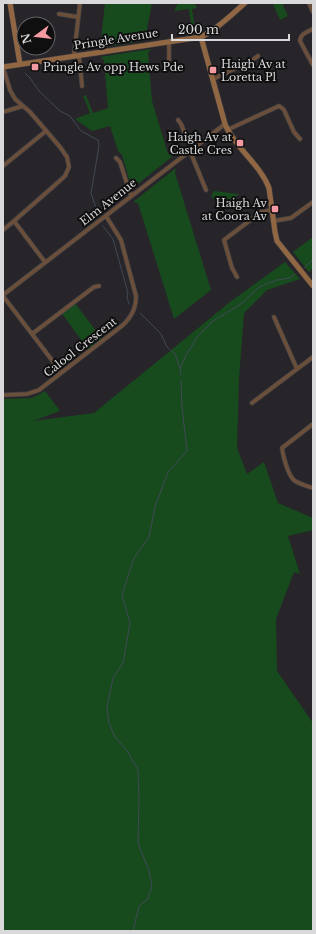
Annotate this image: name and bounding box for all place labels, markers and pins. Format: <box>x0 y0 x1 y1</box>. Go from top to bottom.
place label: Haigh Av at Loretta Pl <box>221 57 286 84</box>
place label: Pringle Av opp Hews Pde <box>43 60 183 74</box>
marker: Pringle Av opp Hews Pde <box>30 62 40 72</box>
marker: Haigh Av at Loretta Pl <box>208 65 218 75</box>
place label: Haigh Av at Castle Cres <box>167 130 233 157</box>
marker: Haigh Av at Castle Cres <box>235 138 245 148</box>
place label: Haigh Av at Coora Av <box>202 196 267 223</box>
marker: Haigh Av at Coora Av <box>270 204 280 214</box>

